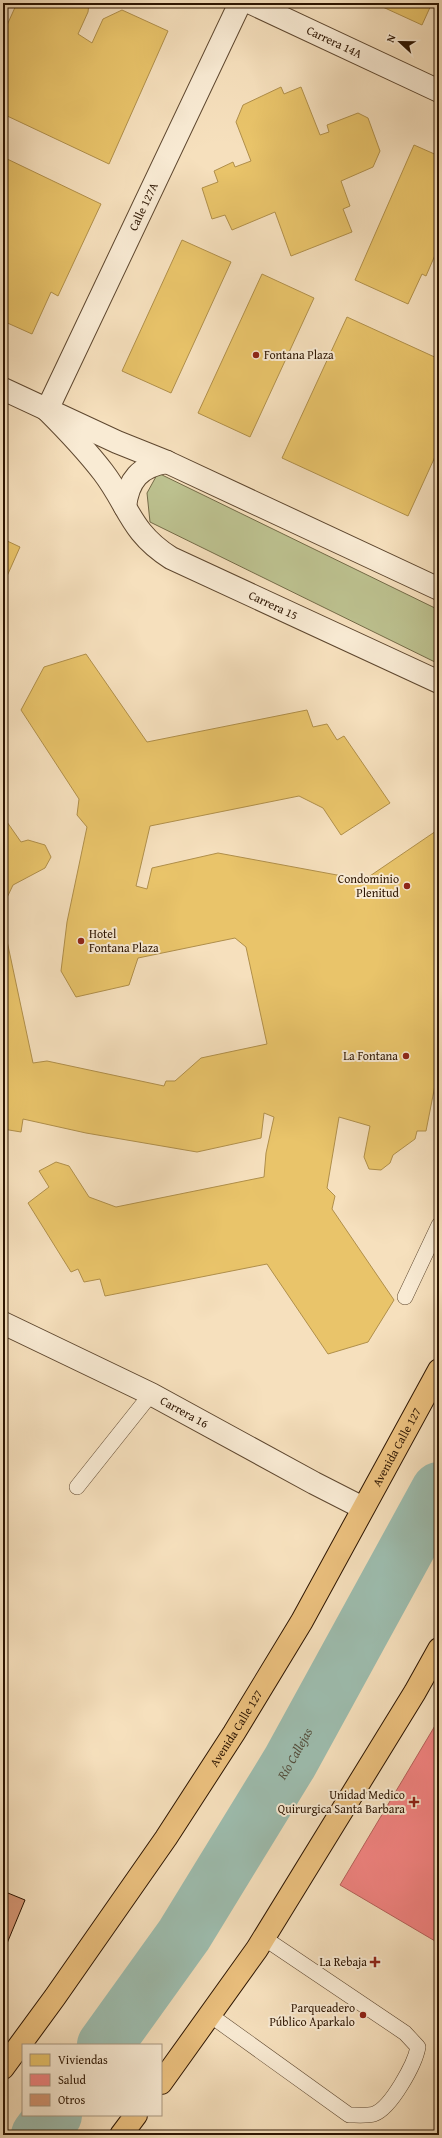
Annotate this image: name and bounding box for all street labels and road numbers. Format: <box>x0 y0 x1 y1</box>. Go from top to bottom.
street label: Carrera 14A <box>304 21 366 62</box>
street label: Calle 127A <box>124 179 162 234</box>
street label: Carrera 15 <box>246 586 301 624</box>
street label: Carrera 16 <box>157 1392 212 1432</box>
street label: Avenida Calle 127 <box>368 1404 425 1489</box>
street label: Avenida Calle 127 <box>205 1686 266 1770</box>

